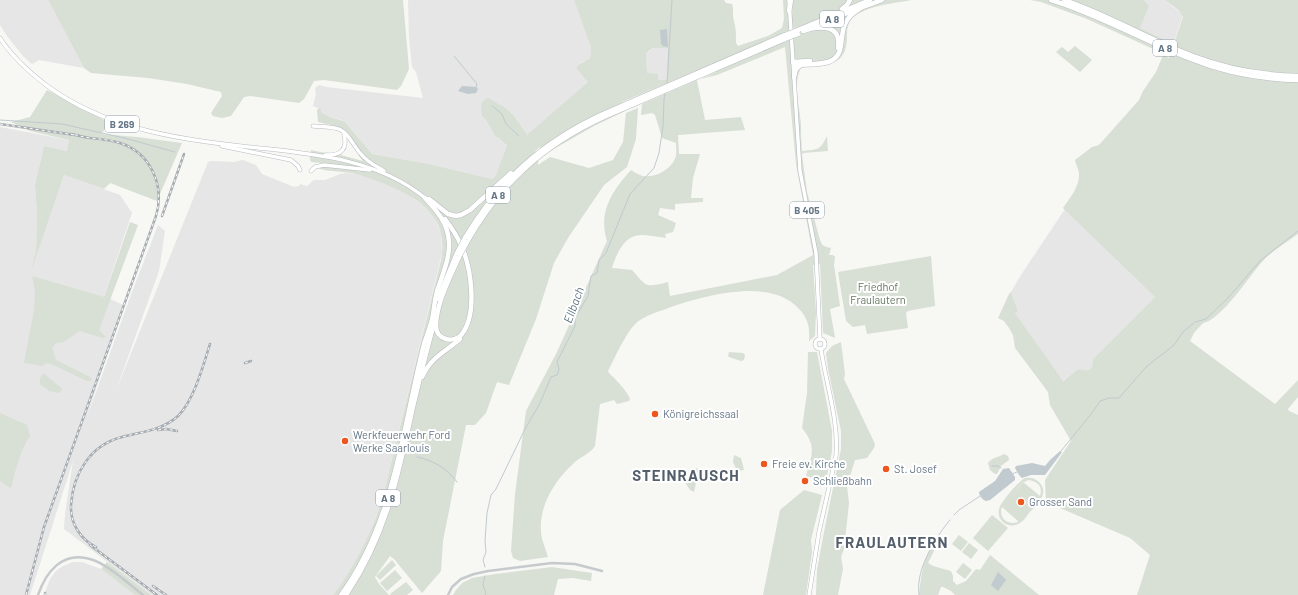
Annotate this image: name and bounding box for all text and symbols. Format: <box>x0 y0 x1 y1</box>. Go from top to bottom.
road number: A 8 <box>820 11 844 27</box>
road number: A 8 <box>1153 40 1177 56</box>
road number: B 269 <box>105 116 139 132</box>
road number: A 8 <box>486 187 510 203</box>
road number: B 405 <box>790 202 824 218</box>
park label: Friedhof Fraulautern <box>850 280 906 306</box>
water label: Ellbach <box>560 285 586 325</box>
place label: Königreichssaal <box>663 407 739 420</box>
marker: Königreichssaal <box>650 409 660 419</box>
place label: Werkfeuerwehr Ford Werke Saarlouis <box>353 428 450 454</box>
marker: Werkfeuerwehr Ford Werke Saarlouis <box>340 436 350 446</box>
place label: Freie ev. Kirche <box>772 457 846 470</box>
marker: Freie ev. Kirche <box>759 459 769 469</box>
place label: St. Josef <box>894 462 937 475</box>
marker: St. Josef <box>881 464 891 474</box>
district label: STEINRAUSCH <box>632 466 740 484</box>
place label: Schließbahn <box>813 474 872 487</box>
marker: Schließbahn <box>800 476 810 486</box>
road number: A 8 <box>376 490 400 506</box>
place label: Grosser Sand <box>1029 495 1092 508</box>
marker: Grosser Sand <box>1016 497 1026 507</box>
district label: FRAULAUTERN <box>836 533 948 551</box>

